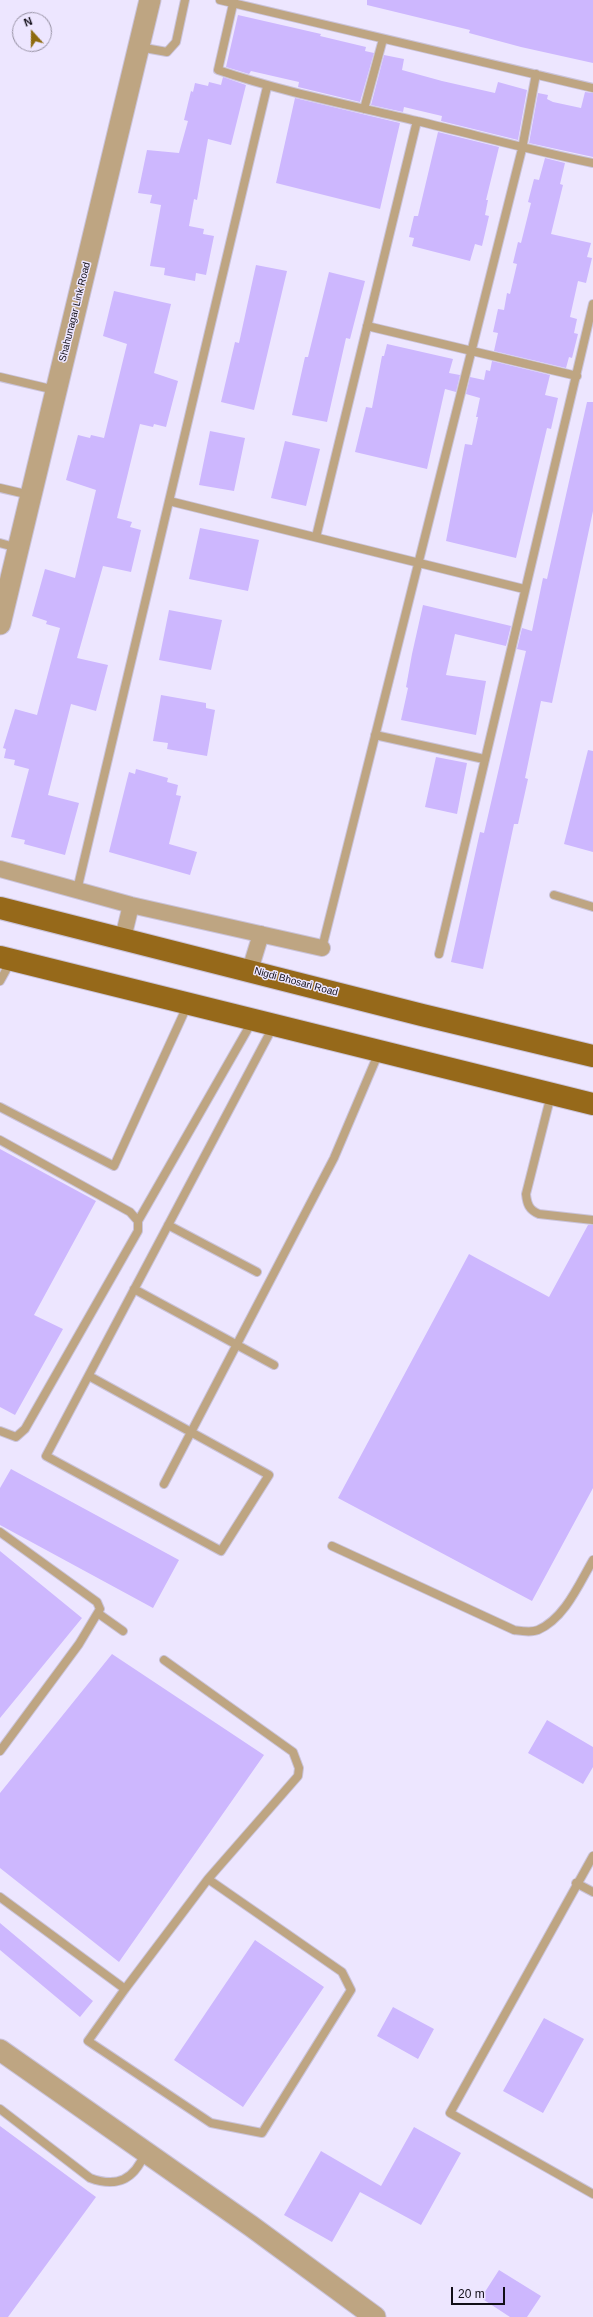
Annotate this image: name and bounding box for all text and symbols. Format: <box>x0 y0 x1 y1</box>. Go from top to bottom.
north arrow <box>12 12 52 52</box>
text: N <box>22 15 34 29</box>
street label: Shahunagar Link Road <box>57 261 93 363</box>
street label: Nigdi Bhosari Road <box>253 965 339 999</box>
scale bar <box>453 2279 507 2305</box>
text: 20 m <box>458 2287 485 2301</box>

